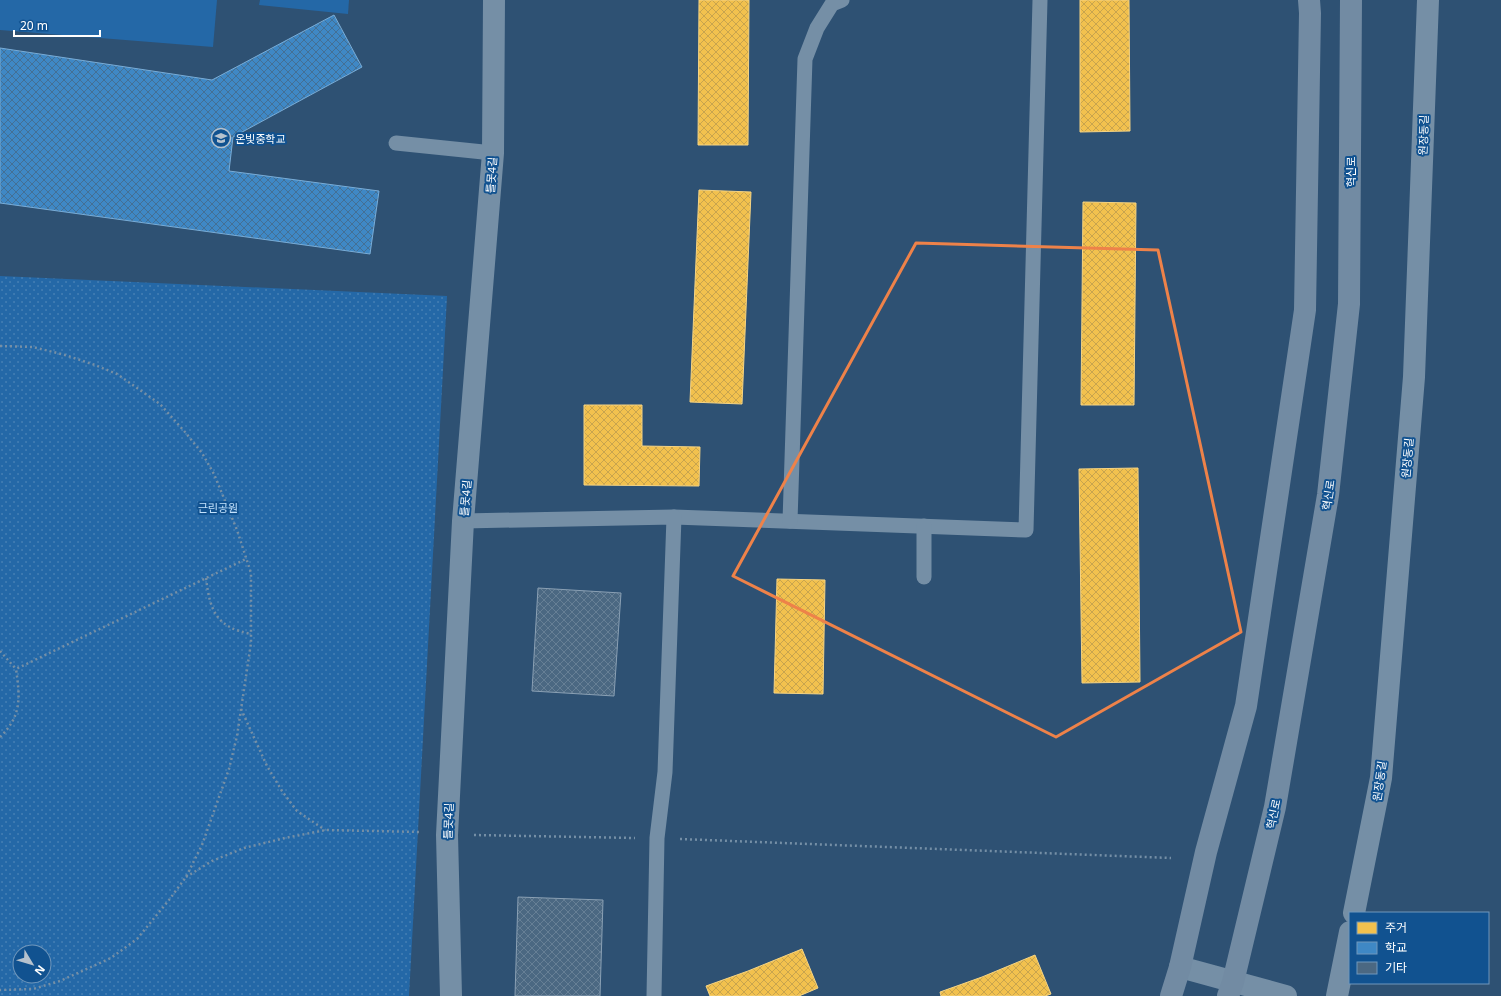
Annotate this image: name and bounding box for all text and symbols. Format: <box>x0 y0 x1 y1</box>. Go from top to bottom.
scale bar <box>14 12 100 38</box>
text: 20 m <box>20 17 48 34</box>
street label: 원장동길 <box>1415 115 1431 155</box>
school or university icon: 온빛중학교 <box>210 127 232 149</box>
place label: 온빛중학교 <box>235 131 286 146</box>
street label: 틀못4길 <box>482 156 500 194</box>
street label: 혁신로 <box>1343 157 1358 187</box>
street label: 원장동길 <box>1398 437 1416 479</box>
street label: 틀못4길 <box>456 479 474 517</box>
street label: 혁신로 <box>1318 479 1338 511</box>
park label: 근린공원 <box>198 500 238 515</box>
street label: 원장동길 <box>1369 760 1389 802</box>
street label: 혁신로 <box>1263 798 1283 830</box>
street label: 틀못4길 <box>440 802 456 840</box>
legend <box>1349 912 1489 984</box>
text: 주거 <box>1385 919 1407 936</box>
text: 학교 <box>1385 939 1407 956</box>
north arrow <box>12 944 52 984</box>
text: 기타 <box>1385 959 1407 976</box>
text: N <box>32 962 49 979</box>

